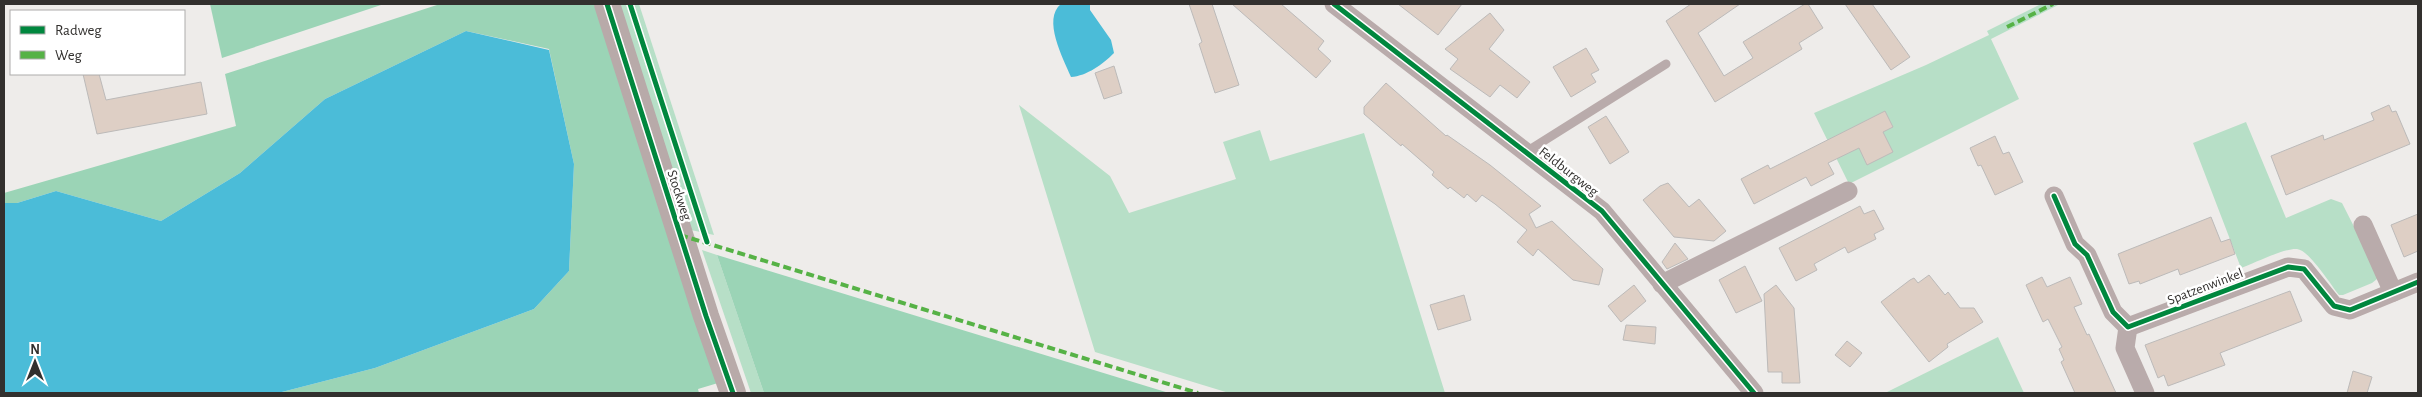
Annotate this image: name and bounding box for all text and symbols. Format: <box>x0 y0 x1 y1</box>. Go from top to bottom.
legend <box>10 10 185 75</box>
text: Radweg <box>55 23 102 38</box>
text: Weg <box>55 48 83 63</box>
street label: Feldburgweg <box>1536 145 1601 199</box>
street label: Stockweg <box>664 168 694 222</box>
street label: Spatzenwinkel <box>2166 266 2245 308</box>
north arrow <box>10 337 60 387</box>
text: N <box>30 343 40 357</box>

